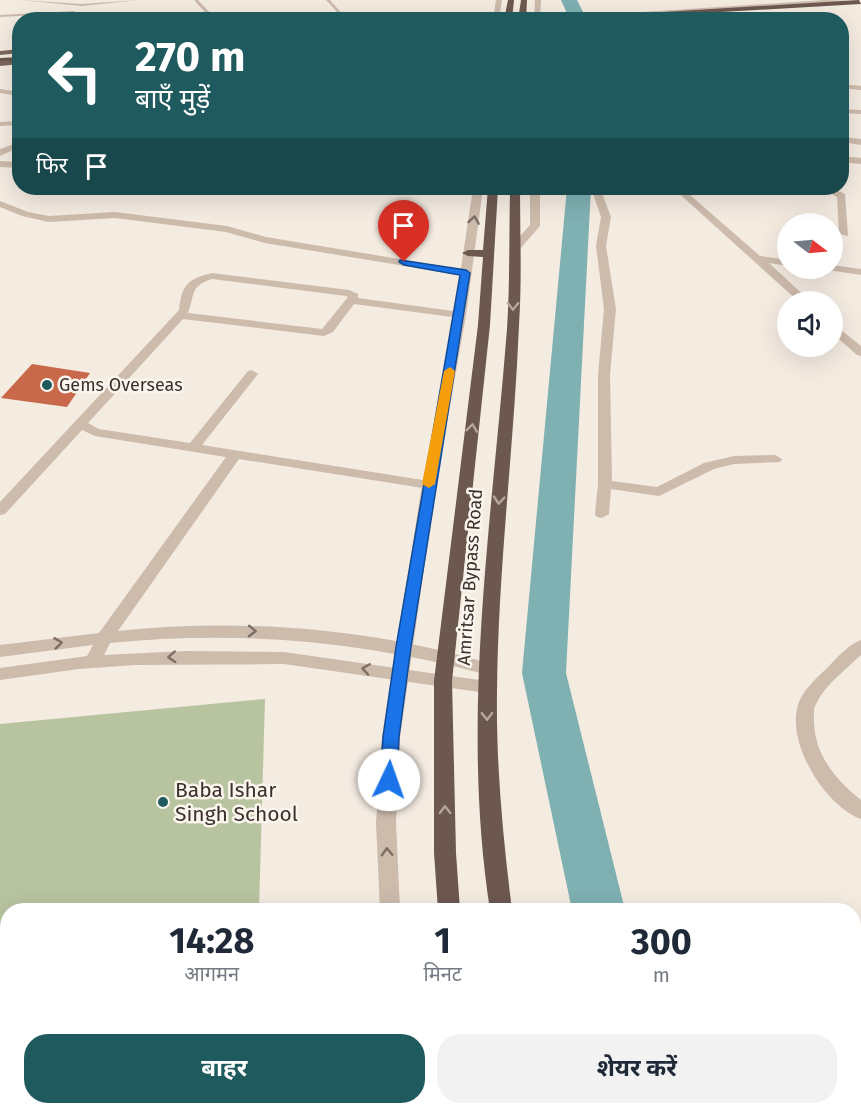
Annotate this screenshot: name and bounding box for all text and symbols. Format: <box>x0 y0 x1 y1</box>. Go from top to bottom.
text: 270 m <box>135 32 246 82</box>
icon: left <box>36 36 114 114</box>
text: बाएँ मुड़ें <box>135 83 210 115</box>
icon: arrive <box>80 150 113 183</box>
text: फिर <box>36 152 68 179</box>
pin <box>378 200 429 262</box>
icon: arrive <box>387 209 420 242</box>
north arrow <box>777 213 843 279</box>
map controls <box>777 213 843 357</box>
one-way arrow <box>467 216 479 225</box>
button: sound <box>777 291 843 357</box>
one-way arrow <box>507 301 519 310</box>
place label: Gems Overseas <box>59 374 183 396</box>
marker: Gems Overseas <box>40 378 54 392</box>
one-way arrow <box>465 423 478 432</box>
street label: Amritsar Bypass Road <box>453 488 487 666</box>
one-way arrow <box>492 496 505 505</box>
one-way arrow <box>248 625 257 637</box>
one-way arrow <box>53 638 63 650</box>
one-way arrow <box>167 651 176 664</box>
one-way arrow <box>361 664 371 676</box>
one-way arrow <box>481 711 493 720</box>
position arrow <box>357 748 421 812</box>
place label: Baba Ishar Singh School <box>175 777 298 827</box>
marker: Baba Ishar Singh School <box>156 795 170 809</box>
one-way arrow <box>438 806 451 815</box>
one-way arrow <box>381 848 394 857</box>
text: 14:28 <box>169 919 254 963</box>
text: 1 <box>434 919 451 963</box>
text: 300 <box>631 920 692 964</box>
text: आगमन <box>184 962 239 986</box>
text: मिनट <box>424 962 462 986</box>
text: m <box>653 963 670 987</box>
button: बाहर <box>24 1034 425 1103</box>
button: शेयर करें <box>437 1034 837 1103</box>

